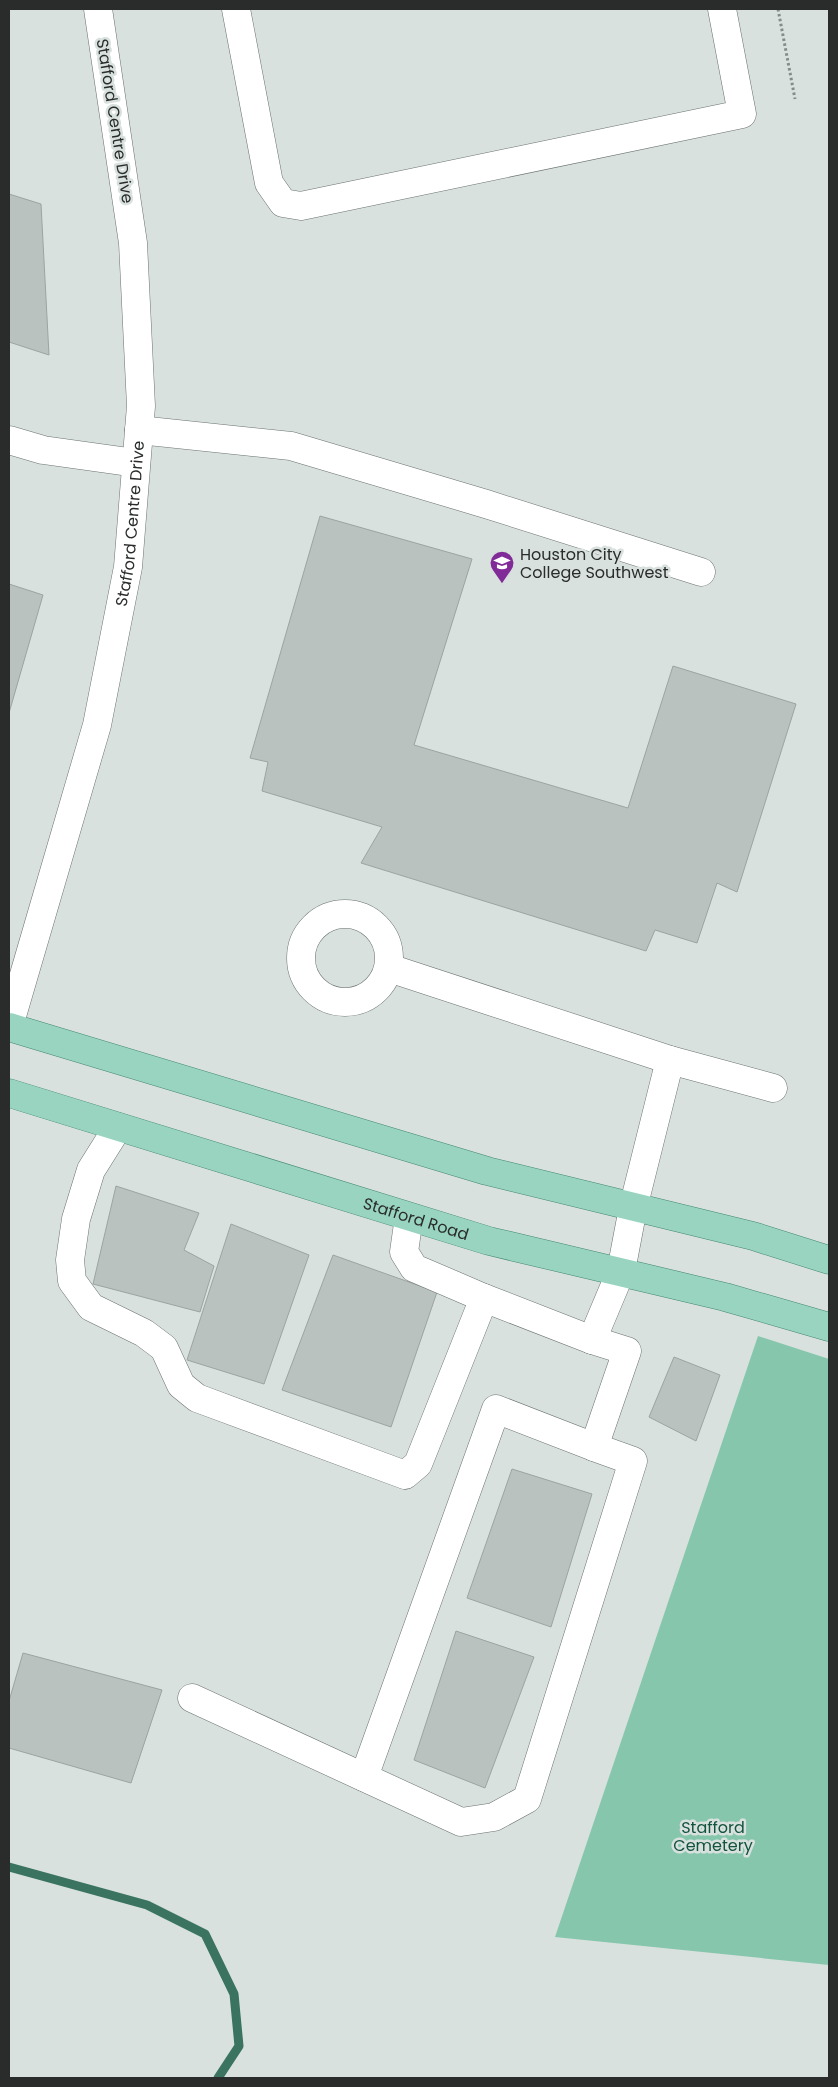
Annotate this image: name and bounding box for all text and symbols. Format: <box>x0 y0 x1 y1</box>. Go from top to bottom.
street label: Stafford Centre Drive <box>91 37 139 205</box>
street label: Stafford Centre Drive <box>109 440 150 608</box>
place label: Houston City College Southwest <box>520 543 669 584</box>
school or university icon: Houston City College Southwest <box>489 550 515 584</box>
street label: Stafford Road <box>360 1191 472 1246</box>
park label: Stafford Cemetery <box>673 1816 753 1857</box>

